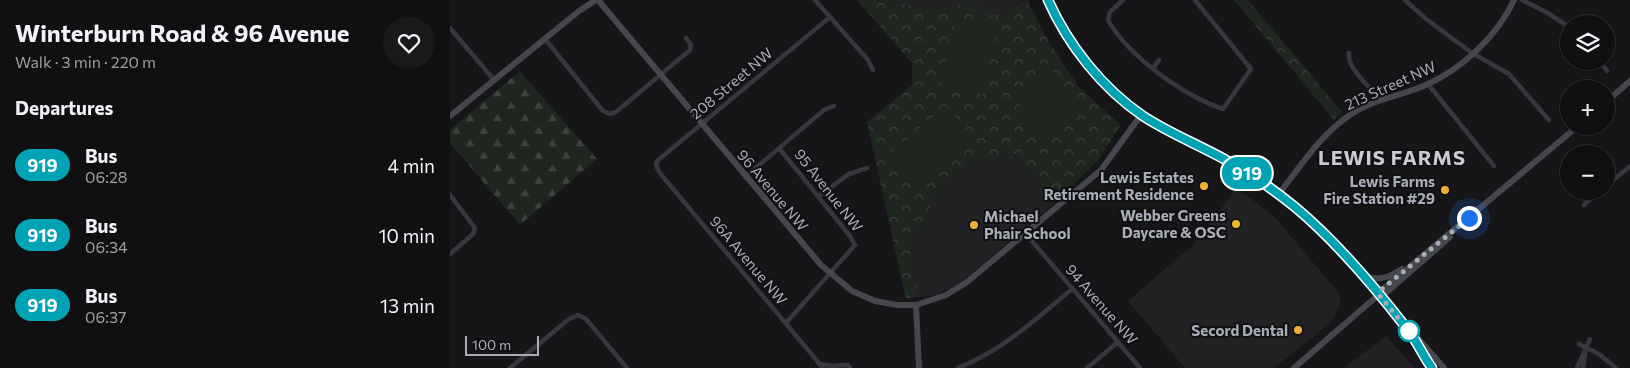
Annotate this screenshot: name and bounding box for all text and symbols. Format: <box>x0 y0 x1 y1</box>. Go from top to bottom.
map controls <box>1560 15 1615 200</box>
button: layers <box>1560 15 1615 70</box>
button: heart <box>383 17 435 69</box>
text: Winterburn Road & 96 Avenue <box>15 18 349 47</box>
street label: 208 Street NW <box>686 43 776 123</box>
text: Walk · 3 min · 220 m <box>15 52 156 71</box>
street label: 213 Street NW <box>1342 57 1438 113</box>
button: + <box>1560 80 1615 135</box>
text: Departures <box>15 96 113 119</box>
text: Bus <box>85 144 117 167</box>
street label: 95 Avenue NW <box>791 145 867 235</box>
district label: LEWIS FARMS <box>1318 145 1466 169</box>
button: − <box>1560 145 1615 200</box>
street label: 96 Avenue NW <box>734 146 812 234</box>
text: 919 <box>27 154 58 176</box>
text: 4 min <box>388 154 435 177</box>
line badge: 919 <box>1218 157 1276 189</box>
text: 919 <box>1232 162 1262 184</box>
text: 06:28 <box>85 167 127 186</box>
place label: Lewis Estates Retirement Residence <box>1044 168 1194 203</box>
place label: Lewis Farms Fire Station #29 <box>1323 172 1435 207</box>
marker: Lewis Estates Retirement Residence <box>1198 180 1210 192</box>
marker: Lewis Farms Fire Station #29 <box>1439 184 1451 196</box>
place label: Webber Greens Daycare & OSC <box>1120 206 1226 241</box>
your location <box>1457 206 1482 231</box>
place label: Michael Phair School <box>984 207 1071 242</box>
street label: 96A Avenue NW <box>707 212 791 308</box>
text: Bus <box>85 214 117 237</box>
marker: Webber Greens Daycare & OSC <box>1230 218 1242 230</box>
marker: Michael Phair School <box>968 219 980 231</box>
text: 919 <box>27 224 58 246</box>
text: 10 min <box>378 224 435 247</box>
text: 06:34 <box>85 237 128 256</box>
street label: 94 Avenue NW <box>1062 260 1142 348</box>
text: Bus <box>85 284 117 307</box>
text: 919 <box>27 294 58 316</box>
text: 13 min <box>380 294 435 317</box>
text: 06:37 <box>85 307 126 326</box>
unlabelled marker <box>1398 320 1420 342</box>
place label: Secord Dental <box>1191 321 1288 339</box>
marker: Secord Dental <box>1292 324 1304 336</box>
scale bar <box>465 333 539 356</box>
text: 100 m <box>472 336 511 353</box>

